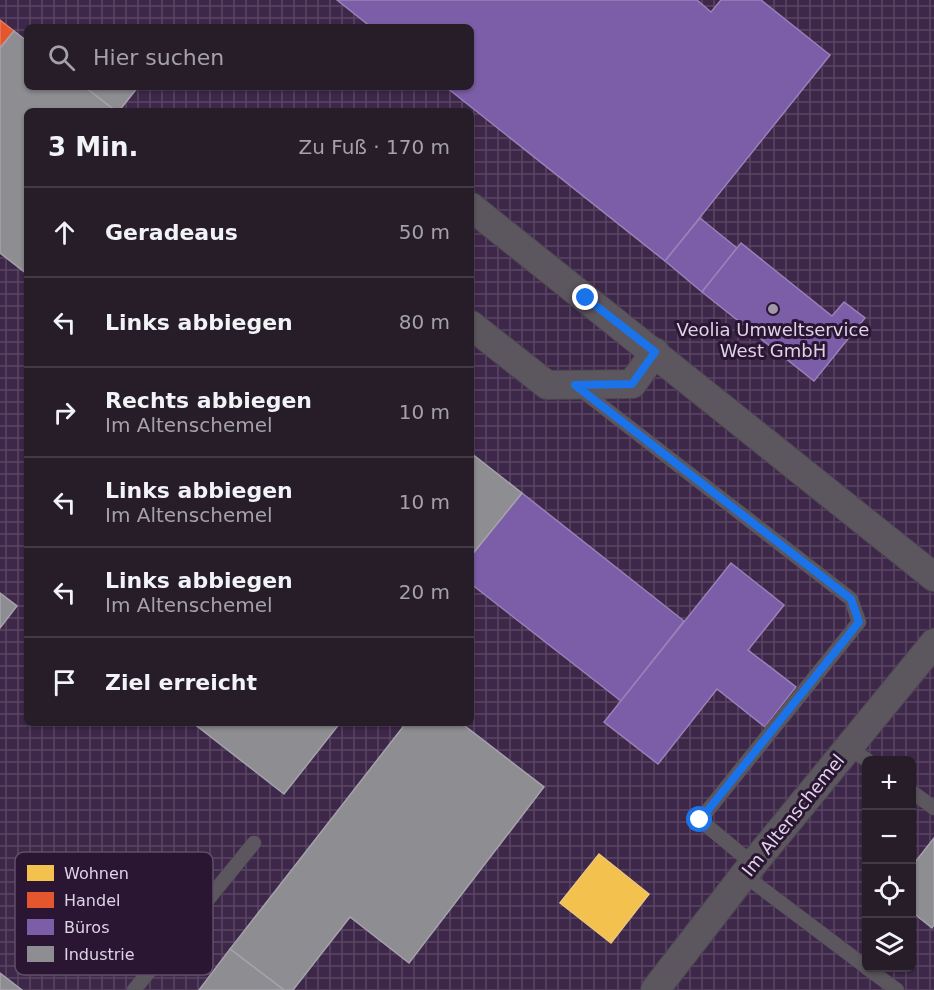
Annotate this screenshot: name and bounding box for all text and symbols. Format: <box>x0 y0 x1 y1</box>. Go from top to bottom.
search box <box>24 24 474 90</box>
icon: search <box>45 41 78 74</box>
text: Hier suchen <box>93 45 224 70</box>
text: 3 Min. <box>48 132 138 162</box>
text: Zu Fuß · 170 m <box>298 135 450 159</box>
icon: ahead <box>48 216 81 249</box>
text: Geradeaus <box>105 220 238 245</box>
text: 50 m <box>399 220 450 244</box>
route end <box>572 284 598 310</box>
marker: Veolia Umweltservice West GmbH <box>766 302 780 316</box>
icon: left <box>48 306 81 339</box>
text: Links abbiegen <box>105 310 293 335</box>
text: 80 m <box>399 310 450 334</box>
place label: Veolia Umweltservice West GmbH <box>677 319 869 361</box>
text: Rechts abbiegen <box>105 388 312 413</box>
icon: right <box>48 396 81 429</box>
text: 10 m <box>399 400 450 424</box>
text: Im Altenschemel <box>105 413 273 437</box>
text: Links abbiegen <box>105 478 293 503</box>
icon: left <box>48 486 81 519</box>
text: 10 m <box>399 490 450 514</box>
text: Im Altenschemel <box>105 503 273 527</box>
text: Links abbiegen <box>105 568 293 593</box>
icon: left <box>48 576 81 609</box>
text: 20 m <box>399 580 450 604</box>
text: Im Altenschemel <box>105 593 273 617</box>
icon: arrive <box>48 666 81 699</box>
text: Ziel erreicht <box>105 670 257 695</box>
street label: Im Altenschemel <box>737 750 849 880</box>
map controls <box>862 756 916 972</box>
button: + <box>862 756 916 810</box>
route start <box>686 806 712 832</box>
button: − <box>862 810 916 864</box>
legend <box>15 852 213 975</box>
text: Wohnen <box>64 864 129 883</box>
button: locate <box>862 864 916 918</box>
text: Handel <box>64 891 120 910</box>
text: Büros <box>64 918 109 937</box>
button: layers <box>862 918 916 972</box>
text: Industrie <box>64 945 135 964</box>

